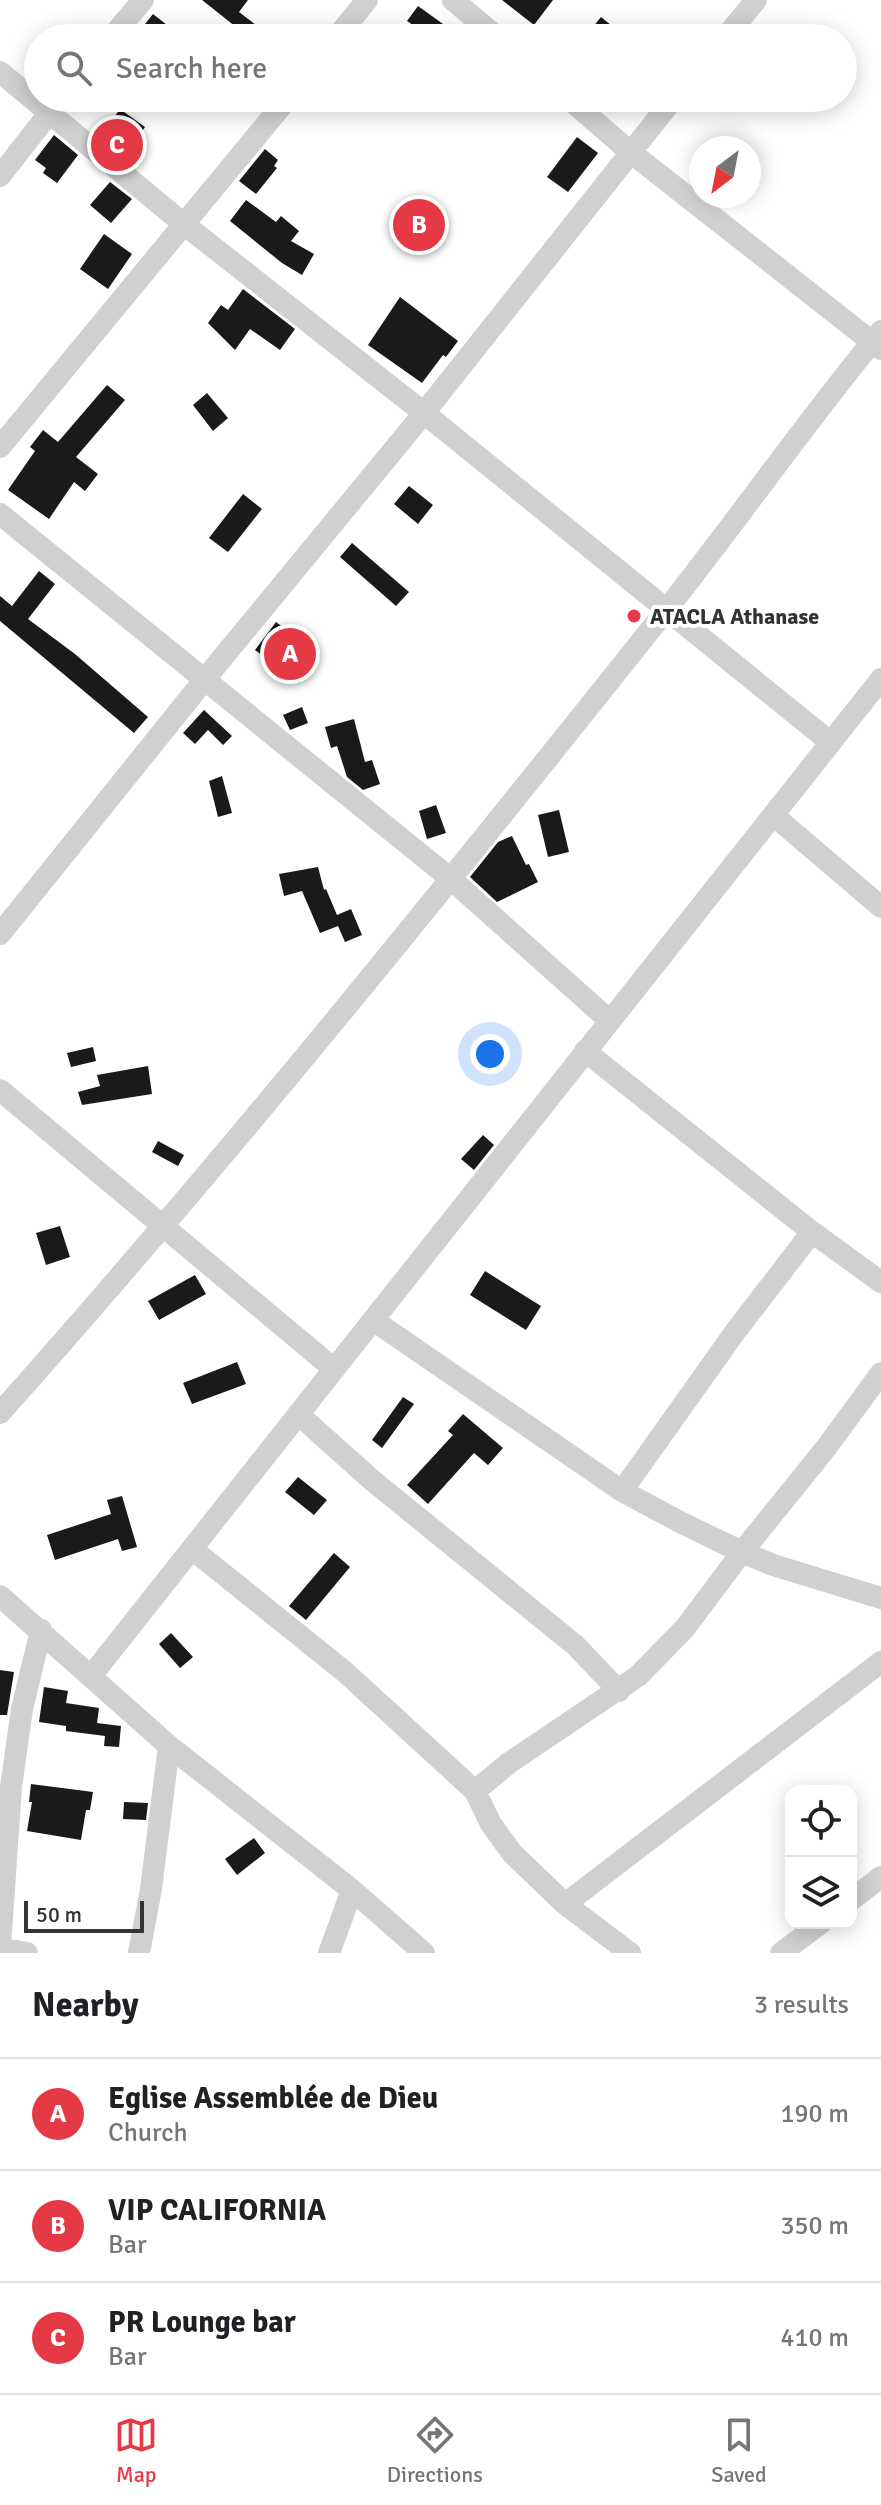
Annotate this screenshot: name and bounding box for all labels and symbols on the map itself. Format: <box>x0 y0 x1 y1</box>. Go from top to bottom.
pin: C <box>91 115 143 175</box>
north arrow <box>689 136 761 208</box>
pin: B <box>393 195 445 255</box>
place label: ATACLA Athanase <box>650 603 819 630</box>
marker: ATACLA Athanase <box>625 607 643 625</box>
pin: A <box>264 624 316 684</box>
your location <box>470 1034 510 1074</box>
scale bar <box>24 1897 144 1933</box>

